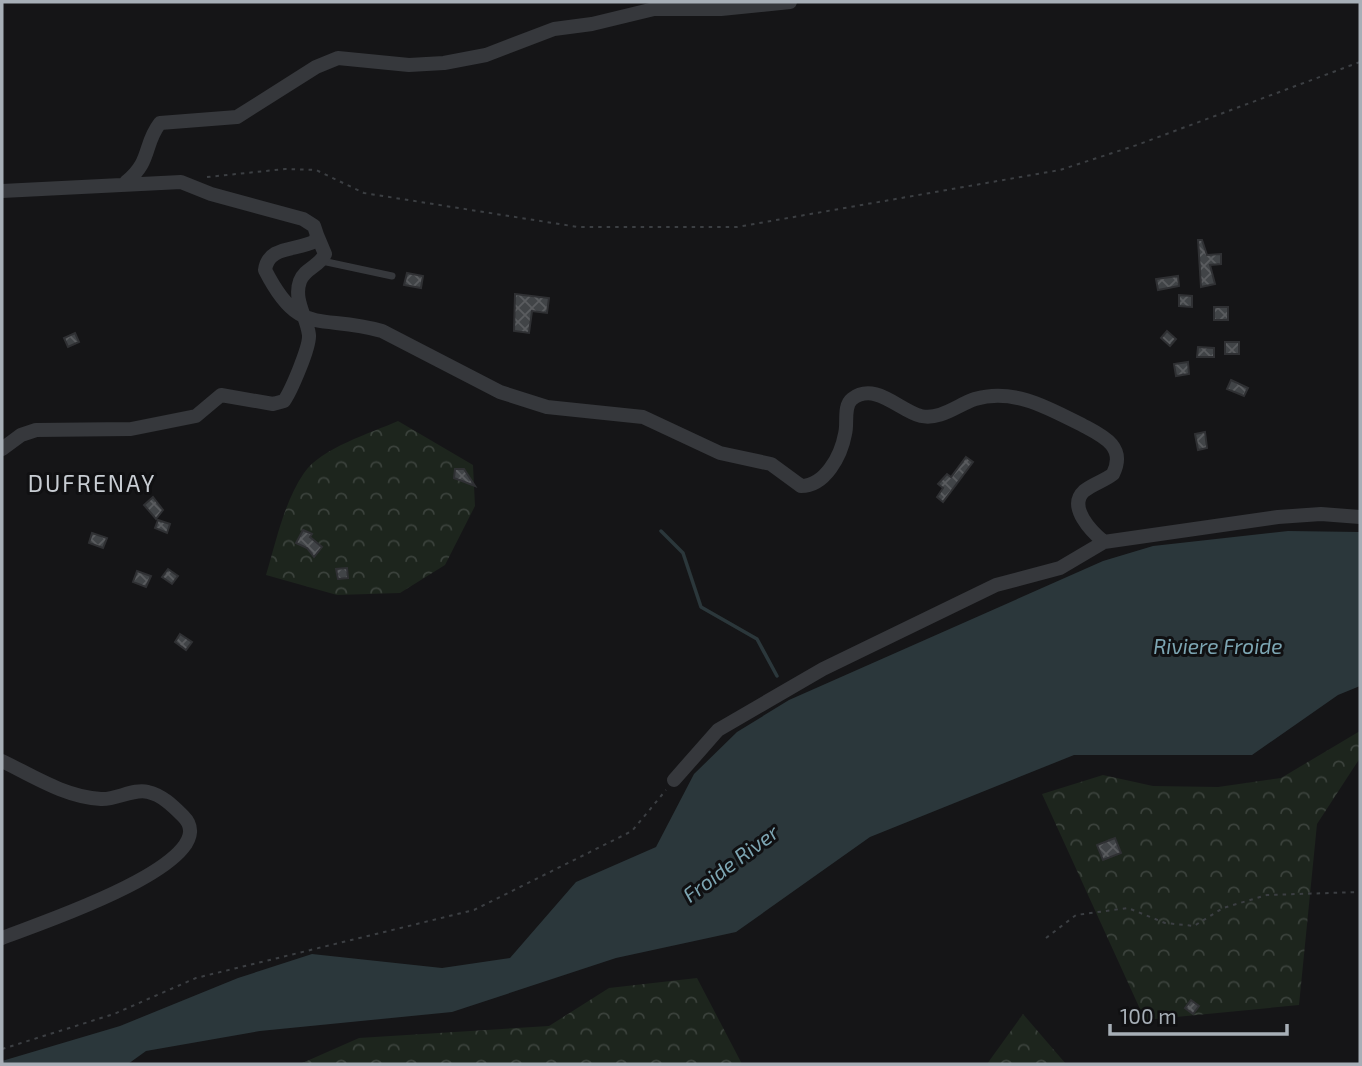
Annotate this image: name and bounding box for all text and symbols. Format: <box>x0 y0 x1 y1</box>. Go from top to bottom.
district label: DUFRENAY <box>28 469 156 497</box>
water label: Riviere Froide <box>1153 633 1283 658</box>
water label: Froide River <box>677 818 783 907</box>
scale bar <box>1110 992 1287 1036</box>
text: 100 m <box>1120 1003 1177 1028</box>

